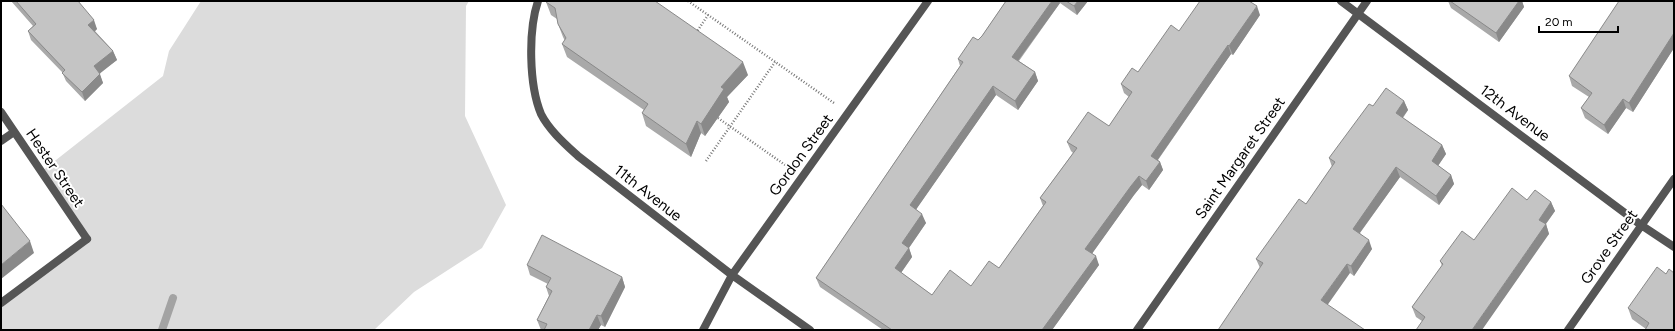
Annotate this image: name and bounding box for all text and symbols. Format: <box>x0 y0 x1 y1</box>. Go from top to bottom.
scale bar <box>1539 8 1618 34</box>
text: 20 m <box>1545 15 1573 29</box>
street label: 12th Avenue <box>1476 81 1554 145</box>
street label: Saint Margaret Street <box>1191 93 1289 222</box>
street label: Gordon Street <box>765 110 837 199</box>
street label: Hester Street <box>22 125 88 211</box>
street label: 11th Avenue <box>611 161 685 225</box>
street label: Grove Street <box>1577 206 1641 288</box>

